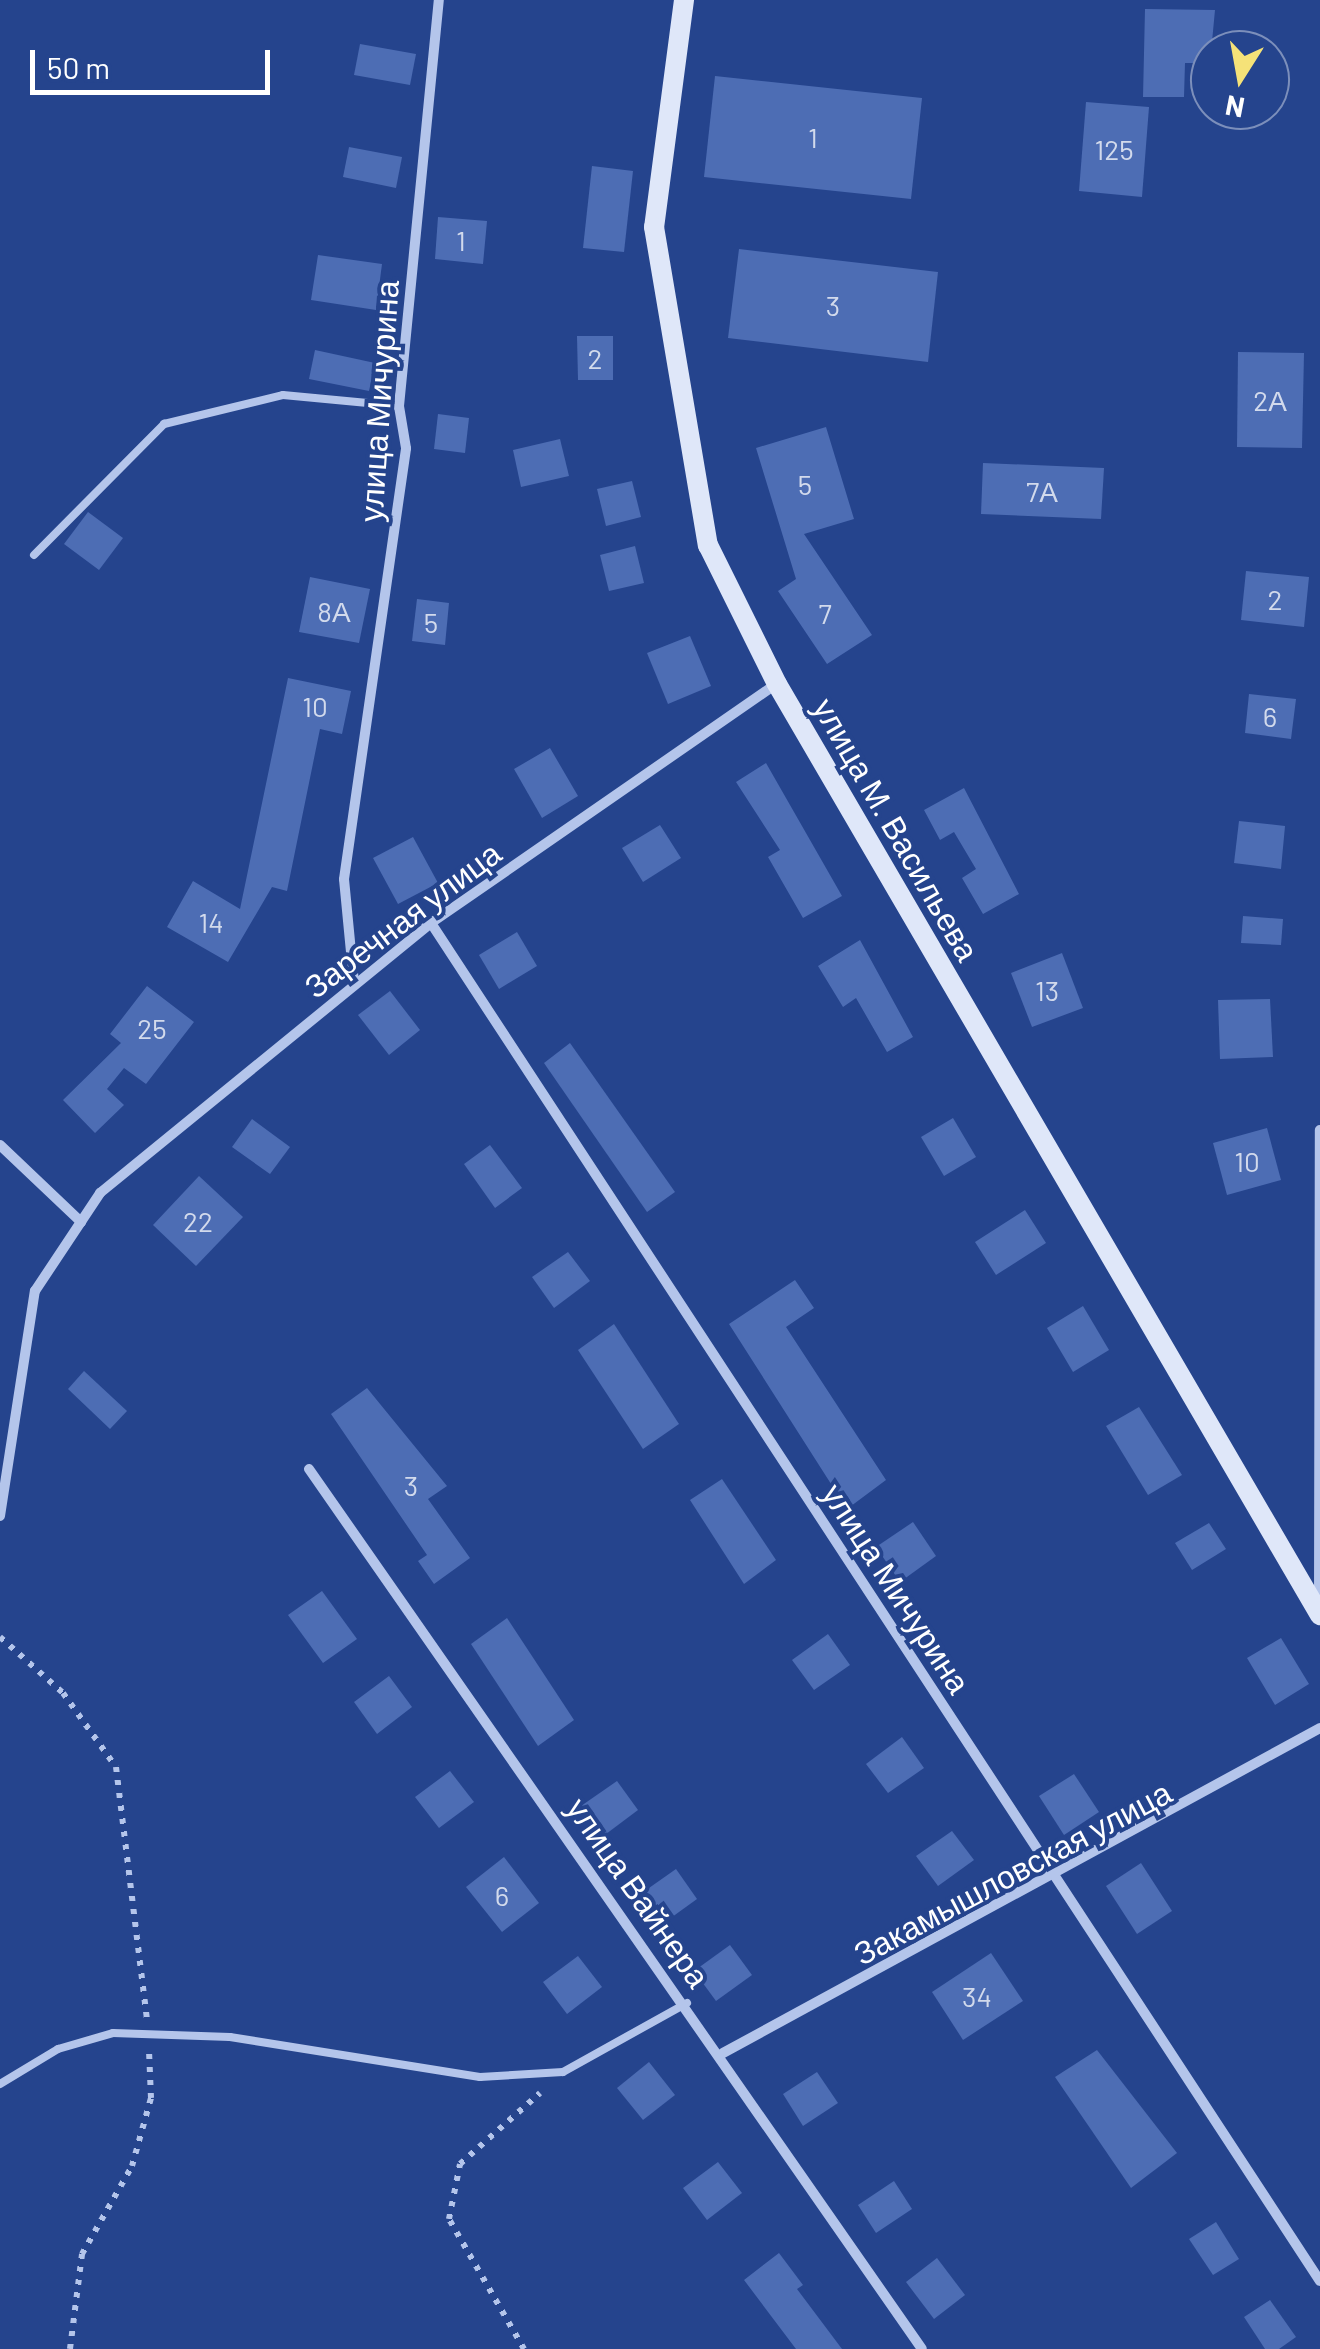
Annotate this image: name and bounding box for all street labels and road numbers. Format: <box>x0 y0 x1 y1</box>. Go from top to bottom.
street label: улица Мичурина <box>350 279 406 523</box>
street label: улица М. Васильева <box>806 691 988 967</box>
street label: Заречная улица <box>296 833 508 1005</box>
street label: улица Мичурина <box>815 1476 979 1700</box>
street label: Закамышловская улица <box>847 1772 1177 1972</box>
street label: улица Вайнера <box>559 1790 719 1994</box>

